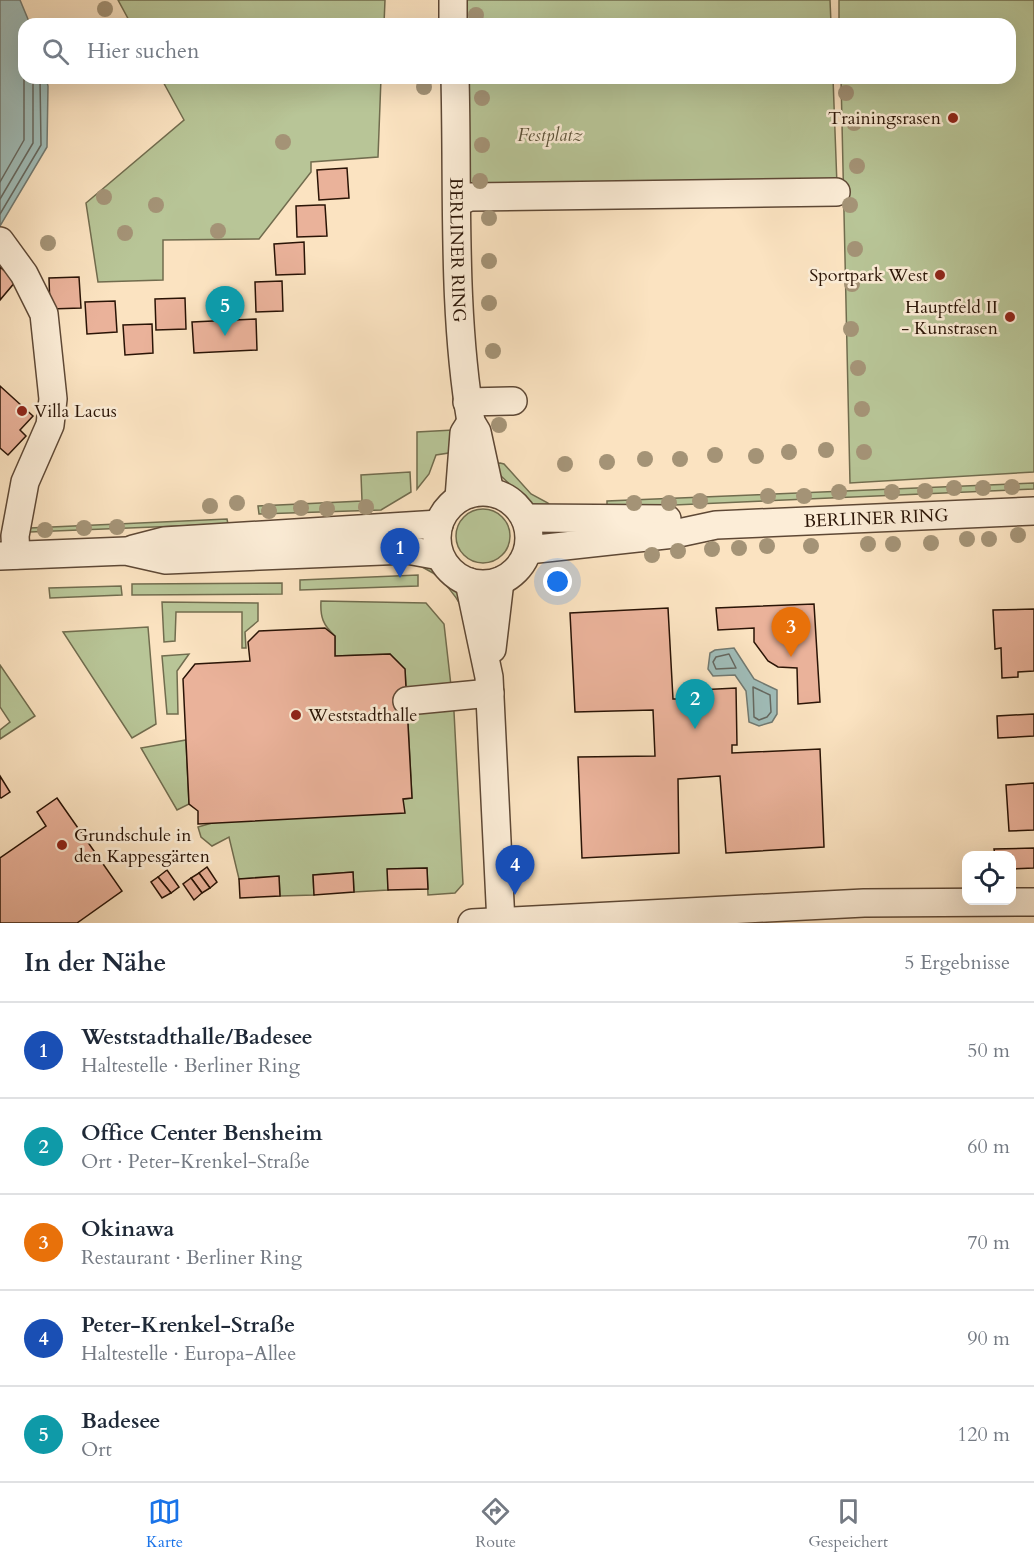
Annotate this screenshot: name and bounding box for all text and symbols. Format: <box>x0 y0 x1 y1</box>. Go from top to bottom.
search box <box>18 18 1016 84</box>
icon: search <box>39 35 72 68</box>
text: Hier suchen <box>87 36 200 66</box>
place label: Trainingsrasen <box>828 106 942 131</box>
marker: Trainingsrasen <box>946 111 960 125</box>
park label: Festplatz <box>518 123 582 148</box>
street label: BERLINER RING <box>443 177 472 323</box>
place label: Sportpark West <box>809 263 928 288</box>
marker: Sportpark West <box>933 268 947 282</box>
pin: 5 <box>206 286 244 336</box>
place label: Hauptfeld II - Kunstrasen <box>901 295 999 341</box>
marker: Hauptfeld II - Kunstrasen <box>1003 310 1017 324</box>
place label: Villa Lacus <box>34 399 117 424</box>
marker: Villa Lacus <box>15 404 29 418</box>
street label: BERLINER RING <box>803 503 949 534</box>
pin: 1 <box>380 528 420 578</box>
your location <box>543 567 572 596</box>
pin: 3 <box>772 608 810 657</box>
pin: 2 <box>676 680 714 729</box>
place label: Weststadthalle <box>307 703 418 728</box>
marker: Weststadthalle <box>289 708 303 722</box>
place label: Grundschule in den Kappesgärten <box>74 823 211 869</box>
marker: Grundschule in den Kappesgärten <box>55 838 69 852</box>
pin: 4 <box>496 846 534 895</box>
map controls <box>962 851 1016 905</box>
button: locate <box>962 851 1016 905</box>
text: In der Nähe <box>24 945 166 980</box>
text: 5 Ergebnisse <box>904 949 1010 976</box>
text: Weststadthalle/Badesee <box>81 1022 313 1052</box>
text: 1 <box>38 1037 49 1064</box>
text: 50 m <box>967 1037 1010 1064</box>
text: Haltestelle · Berliner Ring <box>81 1052 300 1079</box>
text: Office Center Bensheim <box>81 1118 323 1148</box>
text: 2 <box>38 1133 49 1160</box>
text: 60 m <box>967 1133 1010 1160</box>
text: Ort · Peter-Krenkel-Straße <box>81 1148 310 1175</box>
text: Okinawa <box>81 1214 174 1244</box>
text: 3 <box>38 1229 49 1256</box>
text: 70 m <box>967 1229 1010 1256</box>
text: Restaurant · Berliner Ring <box>81 1244 302 1271</box>
text: Peter-Krenkel-Straße <box>81 1310 295 1340</box>
text: 4 <box>38 1325 49 1352</box>
text: 90 m <box>967 1325 1010 1352</box>
text: Haltestelle · Europa-Allee <box>81 1340 296 1367</box>
text: Badesee <box>81 1406 160 1436</box>
text: 5 <box>38 1421 49 1448</box>
text: 120 m <box>957 1421 1010 1448</box>
text: Ort <box>81 1436 112 1463</box>
tab: Karte <box>146 1495 183 1553</box>
tab: Route <box>475 1495 516 1553</box>
tab: Gespeichert <box>808 1495 888 1553</box>

